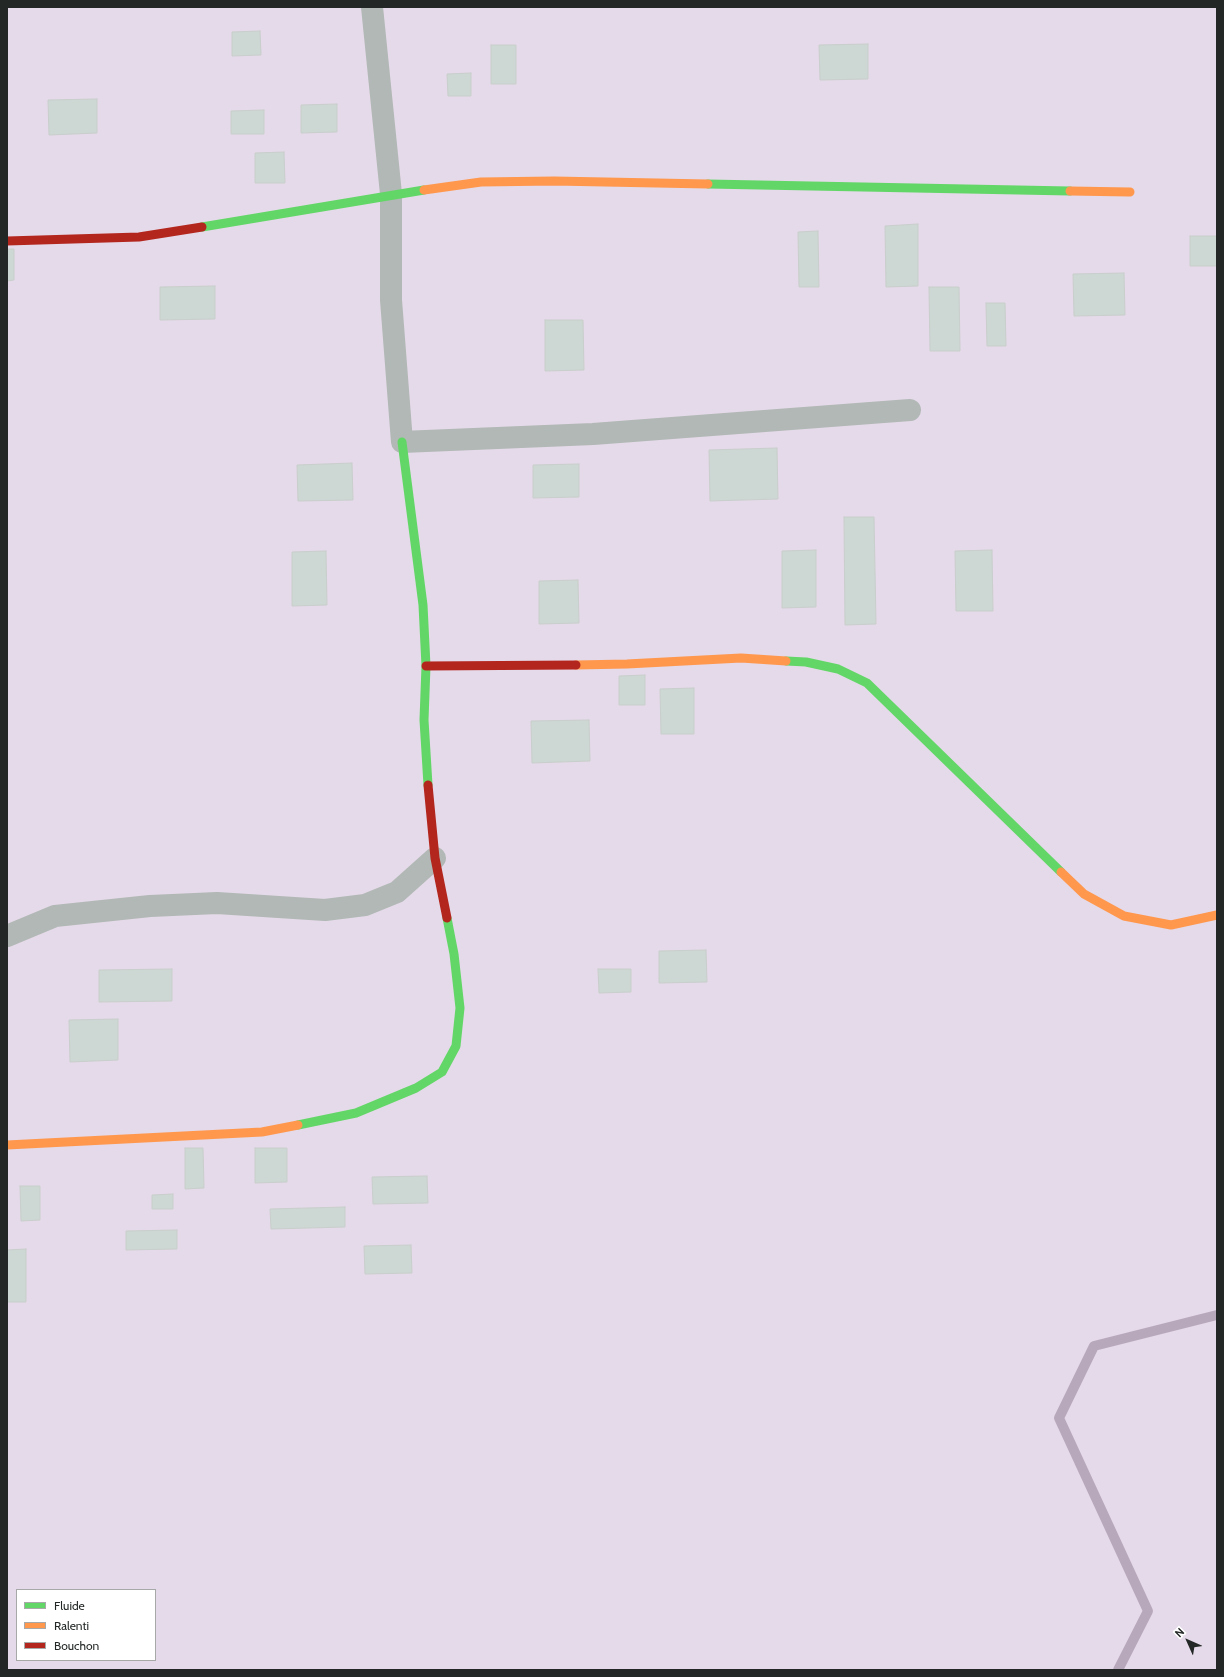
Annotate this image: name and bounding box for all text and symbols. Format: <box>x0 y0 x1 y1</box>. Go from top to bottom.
legend <box>16 1589 156 1661</box>
text: Fluide <box>54 1598 85 1613</box>
text: Ralenti <box>54 1618 89 1633</box>
north arrow <box>1168 1621 1208 1661</box>
text: N <box>1172 1625 1187 1640</box>
text: Bouchon <box>54 1638 99 1653</box>

